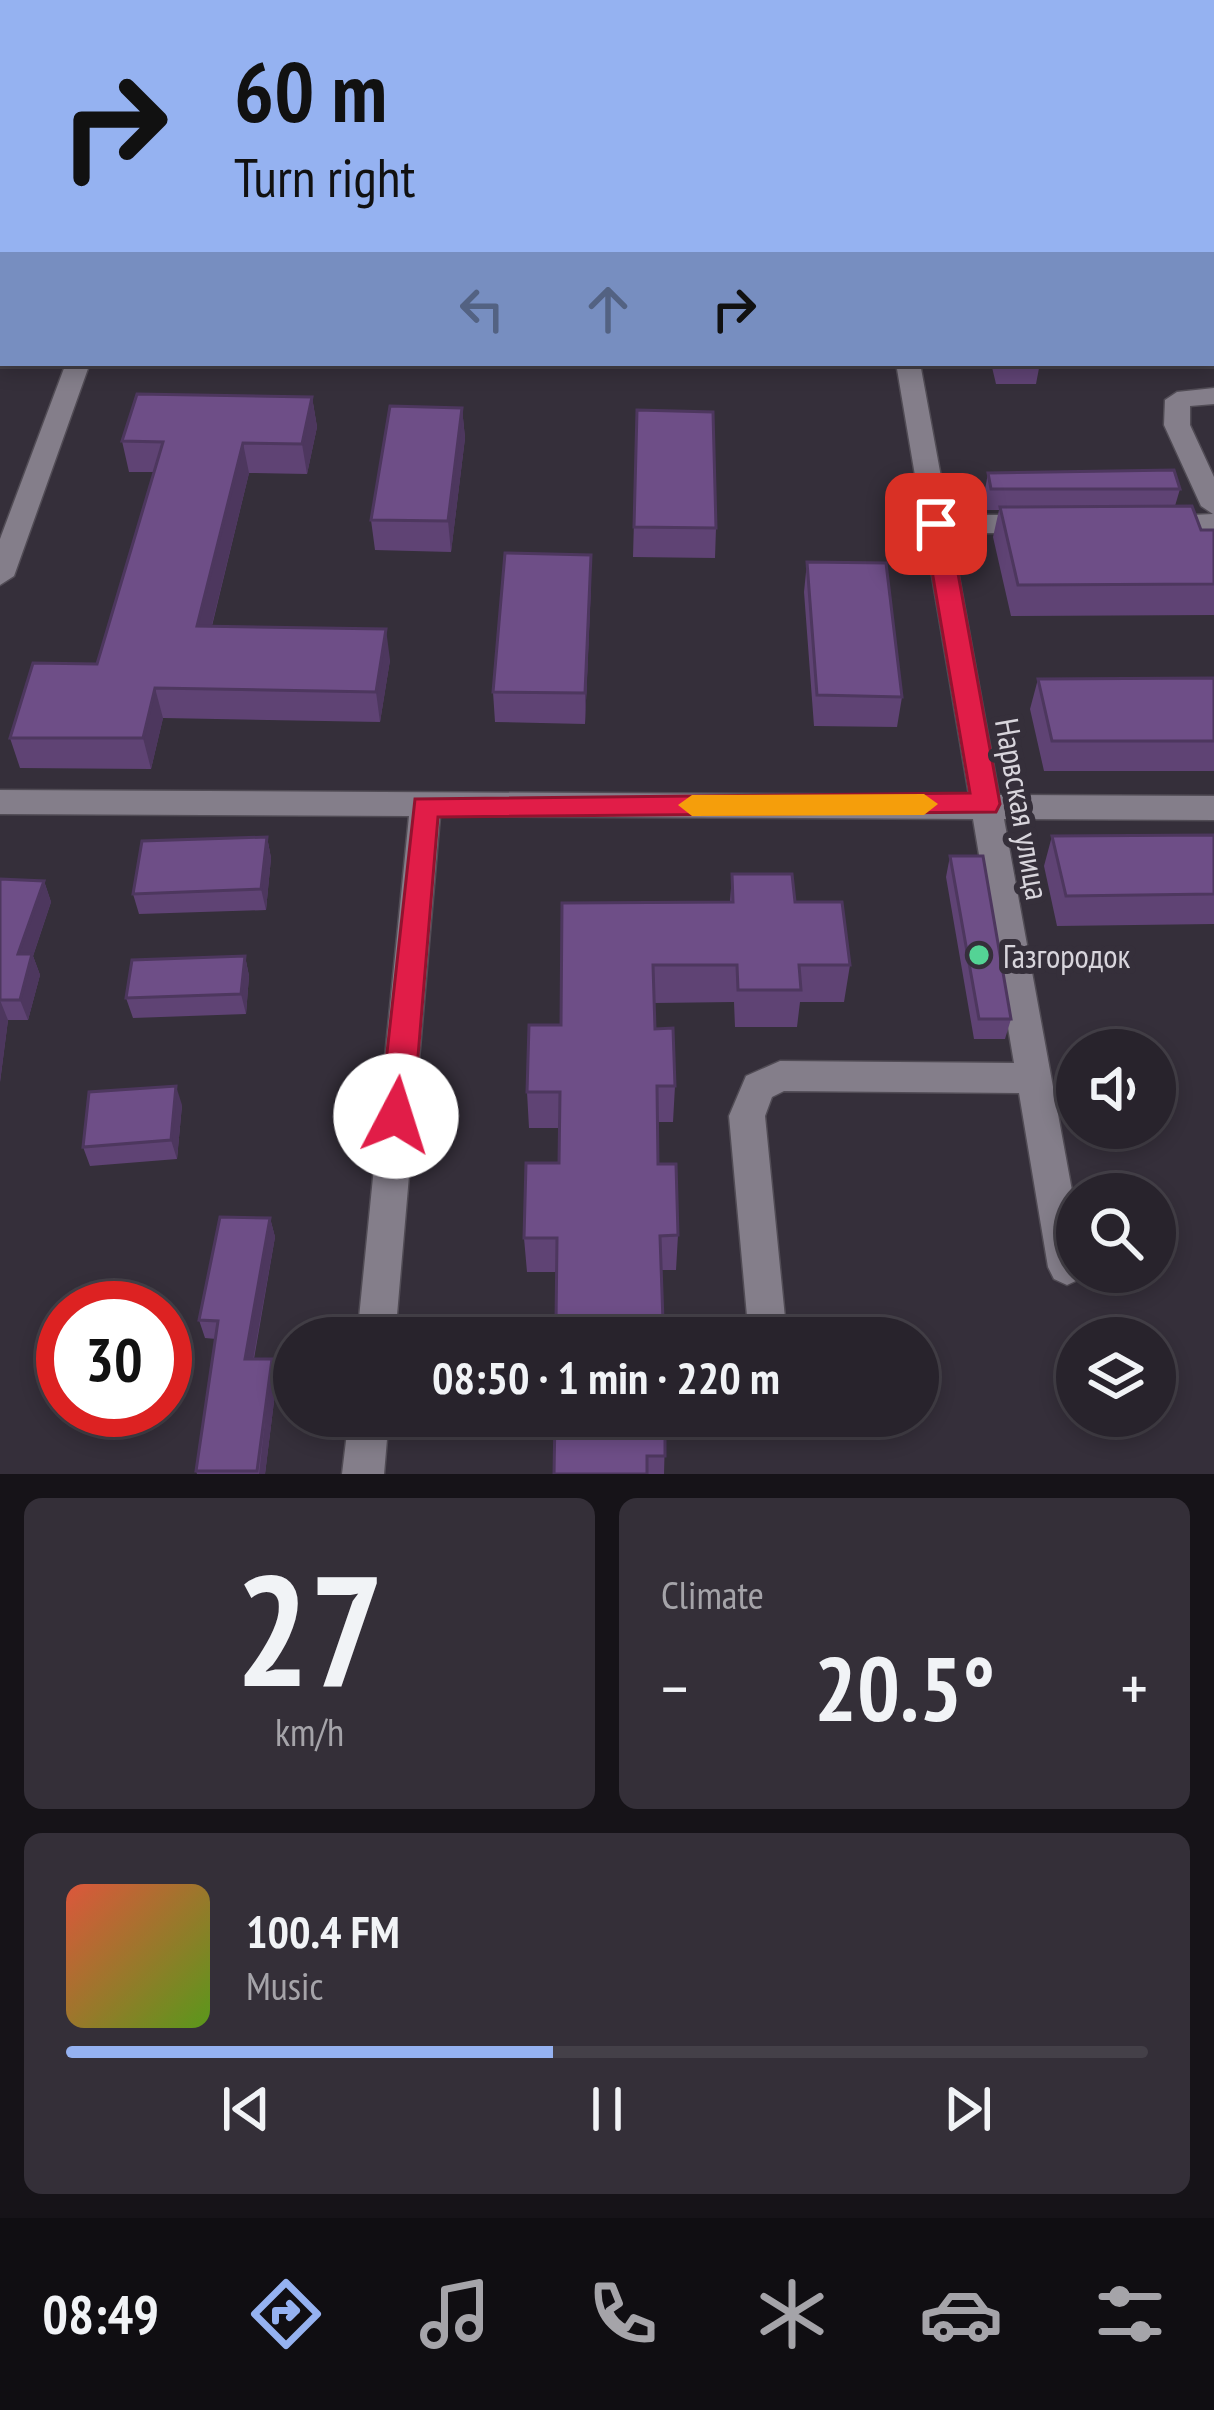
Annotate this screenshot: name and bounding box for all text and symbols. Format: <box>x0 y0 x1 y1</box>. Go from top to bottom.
text: 60 m <box>234 36 387 145</box>
icon: right <box>36 48 192 204</box>
text: Turn right <box>234 142 415 212</box>
icon: left <box>449 276 515 342</box>
icon: ahead <box>575 276 641 342</box>
icon: right <box>701 276 767 342</box>
pin <box>885 473 987 575</box>
icon: arrive <box>903 491 969 557</box>
street label: Нарвская улица <box>986 715 1060 903</box>
place label: Газгородок <box>1003 934 1131 977</box>
marker: Газгородок <box>966 942 992 968</box>
map controls <box>1056 1029 1176 1437</box>
button: sound <box>1056 1029 1176 1149</box>
position arrow <box>333 1053 459 1179</box>
button: search <box>1056 1173 1176 1293</box>
speed limit sign: 30 <box>36 1281 192 1437</box>
button: layers <box>1056 1317 1176 1437</box>
text: 08:50 · 1 min · 220 m <box>432 1348 780 1406</box>
text: 27 <box>235 1527 384 1729</box>
text: Climate <box>661 1569 764 1620</box>
text: 20.5° <box>814 1629 995 1746</box>
text: − <box>661 1645 688 1730</box>
text: + <box>1121 1645 1148 1730</box>
text: km/h <box>275 1706 344 1757</box>
text: 100.4 FM <box>246 1902 400 1960</box>
text: Music <box>246 1960 323 2011</box>
icon: previous <box>213 2076 279 2142</box>
icon: pause <box>574 2076 640 2142</box>
icon: next <box>935 2076 1001 2142</box>
icon: directions <box>244 2272 328 2356</box>
icon: music <box>413 2272 497 2356</box>
icon: phone <box>581 2272 665 2356</box>
icon: climate <box>750 2272 834 2356</box>
icon: car <box>919 2272 1003 2356</box>
icon: filters <box>1088 2272 1172 2356</box>
text: 08:49 <box>42 2279 159 2349</box>

